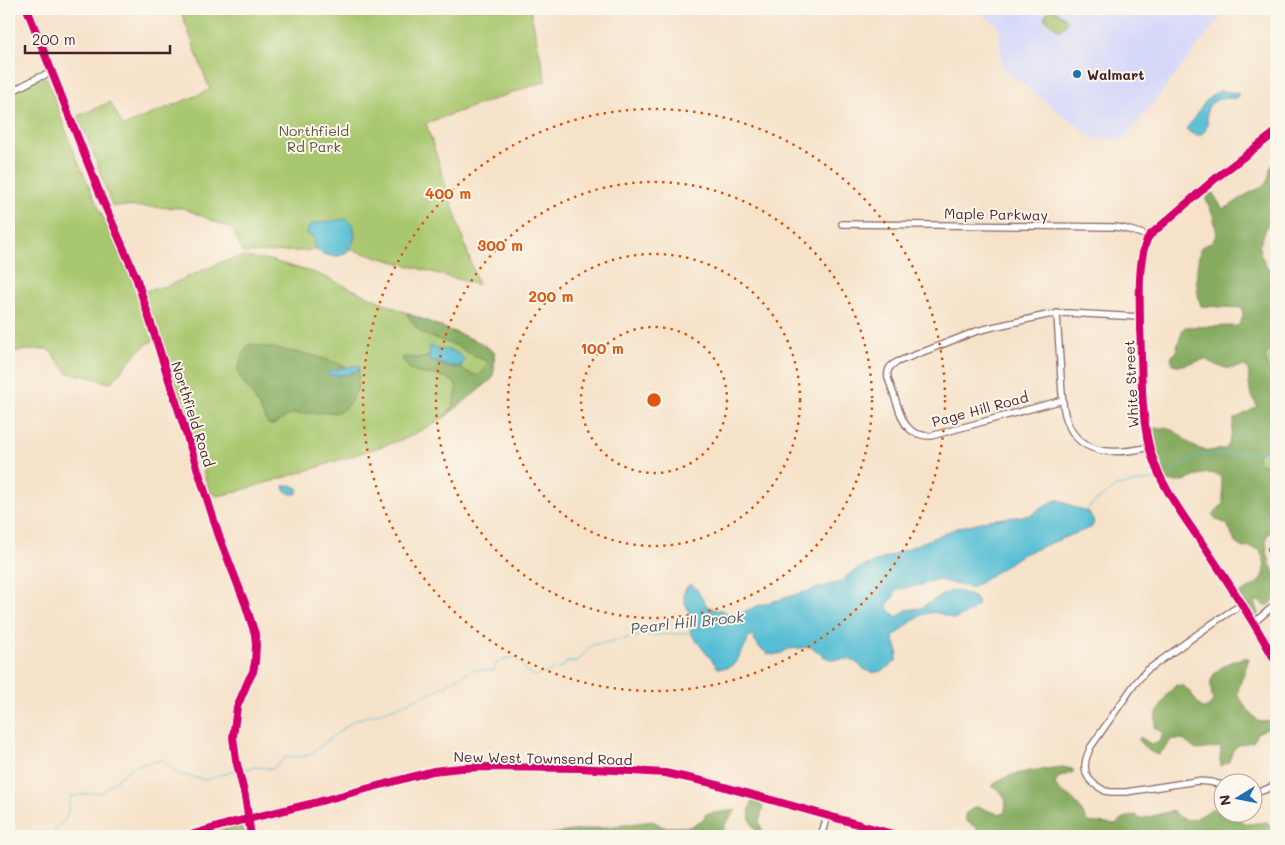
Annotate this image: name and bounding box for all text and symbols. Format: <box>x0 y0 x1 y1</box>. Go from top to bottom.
scale bar <box>25 22 170 54</box>
text: 200 m <box>32 29 76 49</box>
place label: Walmart <box>1087 65 1145 84</box>
marker: Walmart <box>1071 68 1083 80</box>
park label: Northfield Rd Park <box>279 121 349 156</box>
text: 400 m <box>425 183 471 203</box>
street label: Maple Parkway <box>944 204 1048 224</box>
text: 300 m <box>477 235 523 255</box>
text: 200 m <box>529 286 574 306</box>
text: 100 m <box>580 338 624 358</box>
street label: White Street <box>1119 339 1143 429</box>
street label: Northfield Road <box>167 359 219 469</box>
street label: Page Hill Road <box>930 387 1030 431</box>
centre of rings <box>645 391 663 409</box>
water label: Pearl Hill Brook <box>629 606 746 638</box>
street label: New West Townsend Road <box>453 747 633 769</box>
north arrow <box>1212 772 1262 822</box>
text: N <box>1214 793 1235 807</box>

